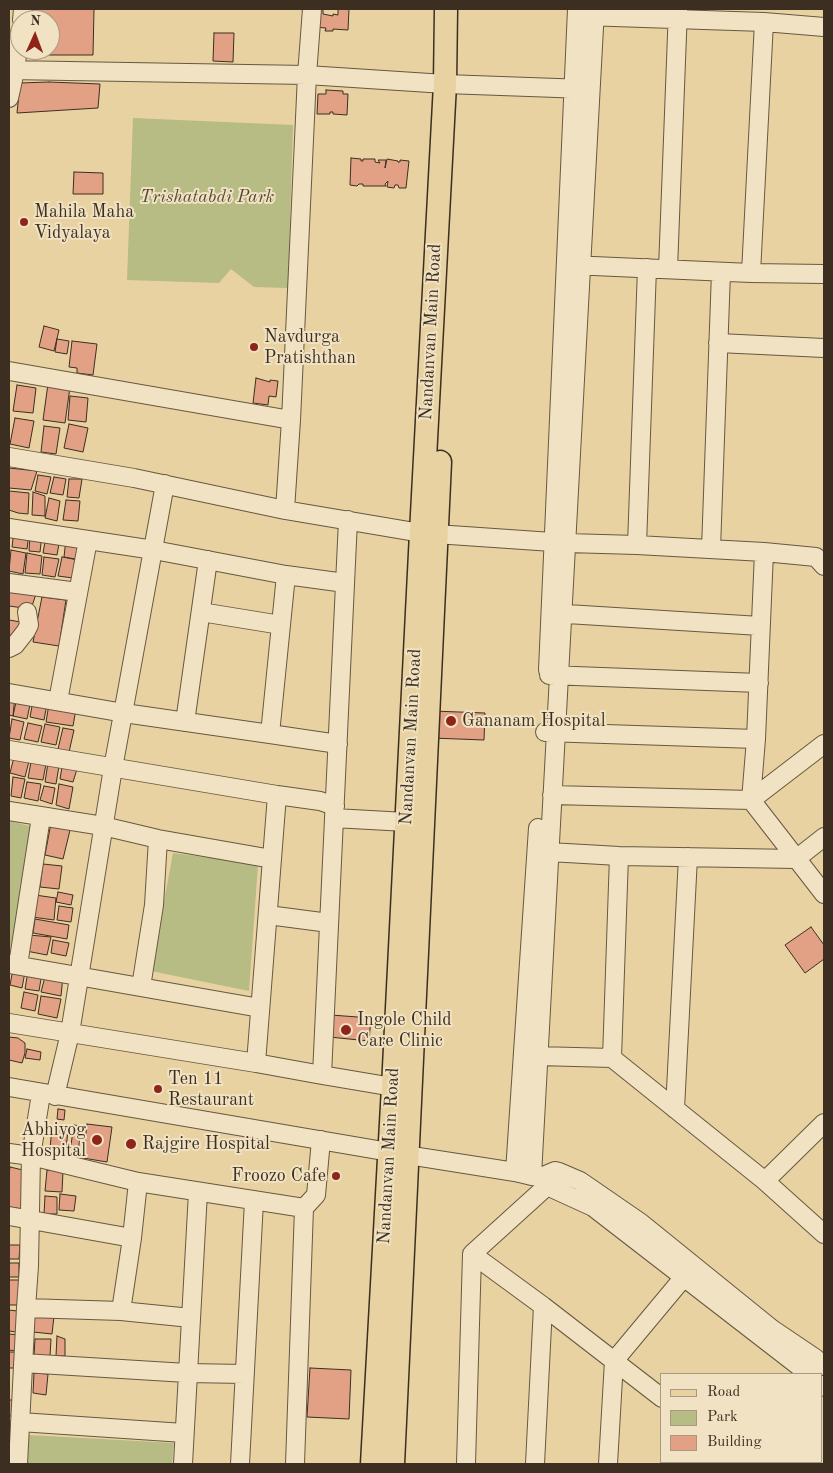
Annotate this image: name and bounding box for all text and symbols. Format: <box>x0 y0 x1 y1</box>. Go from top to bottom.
north arrow <box>10 10 60 60</box>
text: N <box>30 14 41 28</box>
park label: Trishatabdi Park <box>140 186 274 208</box>
place label: Mahila Maha Vidyalaya <box>34 201 134 243</box>
marker: Mahila Maha Vidyalaya <box>18 216 30 228</box>
street label: Nandanvan Main Road <box>416 243 446 421</box>
place label: Navdurga Pratishthan <box>264 326 356 368</box>
marker: Navdurga Pratishthan <box>248 341 260 353</box>
street label: Nandanvan Main Road <box>396 648 426 826</box>
place label: Gananam Hospital <box>462 710 606 732</box>
marker: Gananam Hospital <box>444 714 458 728</box>
place label: Ingole Child Care Clinic <box>357 1009 452 1052</box>
marker: Ingole Child Care Clinic <box>339 1023 353 1037</box>
street label: Nandanvan Main Road <box>374 1067 404 1245</box>
place label: Ten 11 Restaurant <box>168 1068 254 1110</box>
marker: Ten 11 Restaurant <box>152 1083 164 1095</box>
place label: Abhiyog Hospital <box>21 1119 86 1162</box>
marker: Abhiyog Hospital <box>90 1133 104 1147</box>
place label: Rajgire Hospital <box>142 1133 270 1155</box>
marker: Rajgire Hospital <box>124 1137 138 1151</box>
place label: Froozo Cafe <box>232 1165 326 1187</box>
marker: Froozo Cafe <box>330 1170 342 1182</box>
legend <box>660 1373 823 1463</box>
text: Road <box>707 1385 740 1400</box>
text: Park <box>707 1410 738 1425</box>
text: Building <box>707 1435 762 1450</box>

